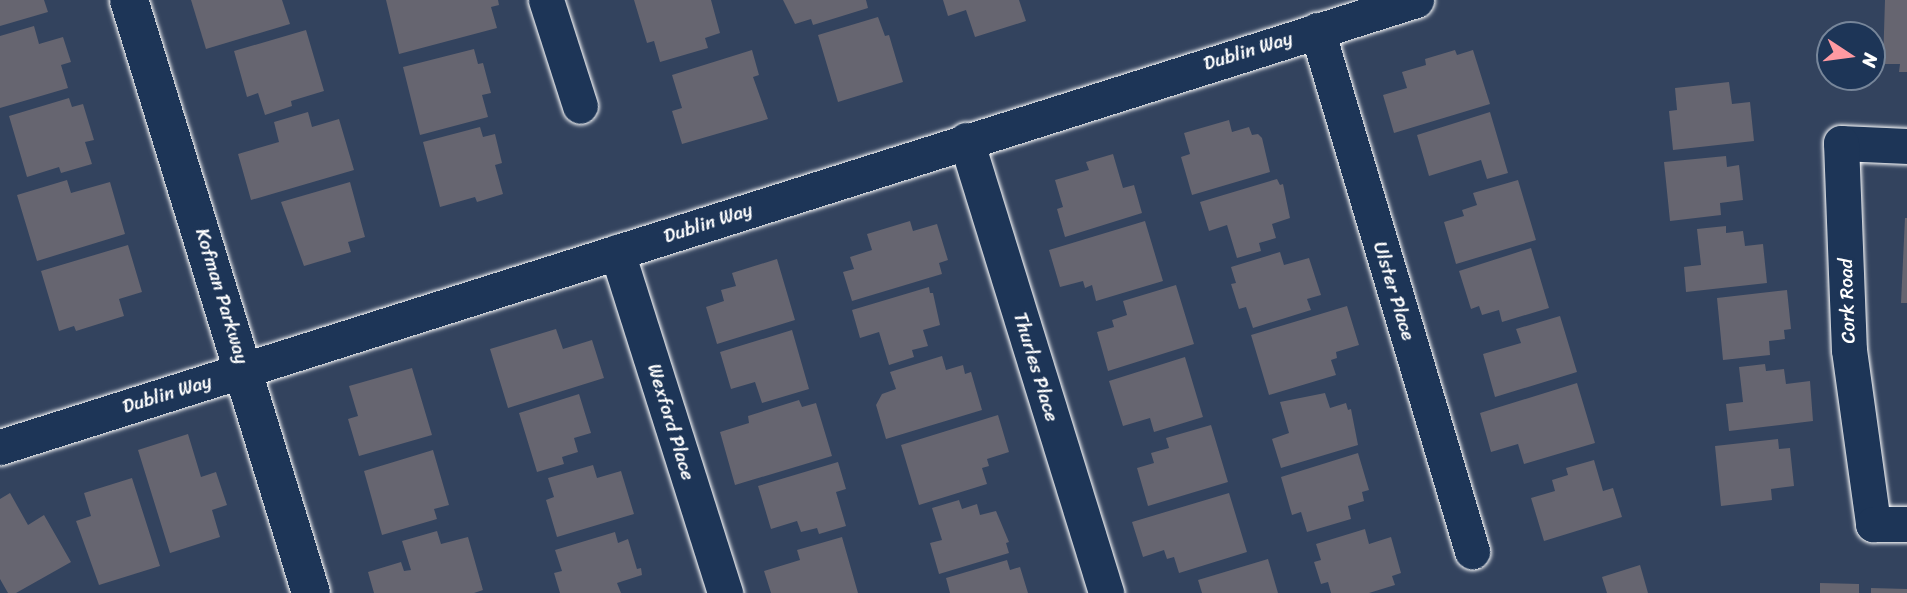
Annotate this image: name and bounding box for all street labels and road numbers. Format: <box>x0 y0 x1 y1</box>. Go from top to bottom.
street label: Dublin Way <box>1201 27 1295 75</box>
street label: Dublin Way <box>661 198 755 248</box>
street label: Kofman Parkway <box>191 225 253 367</box>
street label: Ulster Place <box>1368 239 1420 343</box>
street label: Cork Road <box>1834 258 1860 344</box>
street label: Thurles Place <box>1009 310 1063 424</box>
street label: Wexford Place <box>642 361 700 483</box>
street label: Dublin Way <box>120 370 214 418</box>

